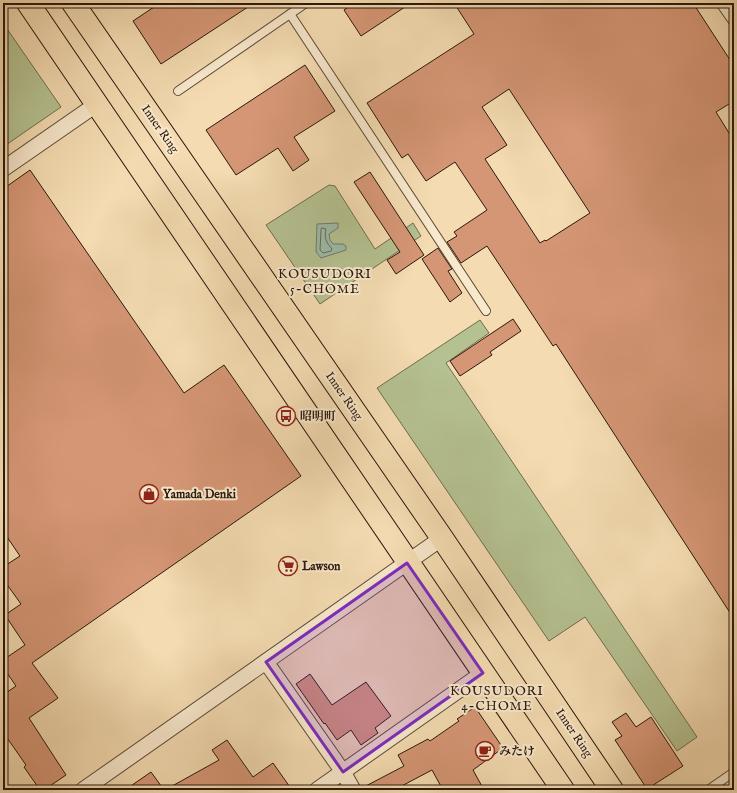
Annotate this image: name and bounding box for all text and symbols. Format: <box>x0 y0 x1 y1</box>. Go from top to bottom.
street label: Inner Ring <box>138 102 182 156</box>
district label: KOUSUDORI 5-CHOME <box>278 266 372 298</box>
street label: Inner Ring <box>322 369 366 423</box>
bus stop icon: 昭明町 <box>275 405 297 427</box>
place label: 昭明町 <box>300 409 336 424</box>
shop icon: Yamada Denki <box>138 483 160 505</box>
place label: Yamada Denki <box>163 487 237 502</box>
supermarket icon: Lawson <box>277 555 299 577</box>
place label: Lawson <box>301 559 341 574</box>
district label: KOUSUDORI 4-CHOME <box>450 683 544 715</box>
street label: Inner Ring <box>552 706 596 761</box>
cafe icon: みたけ <box>474 740 496 762</box>
place label: みたけ <box>499 744 535 759</box>

